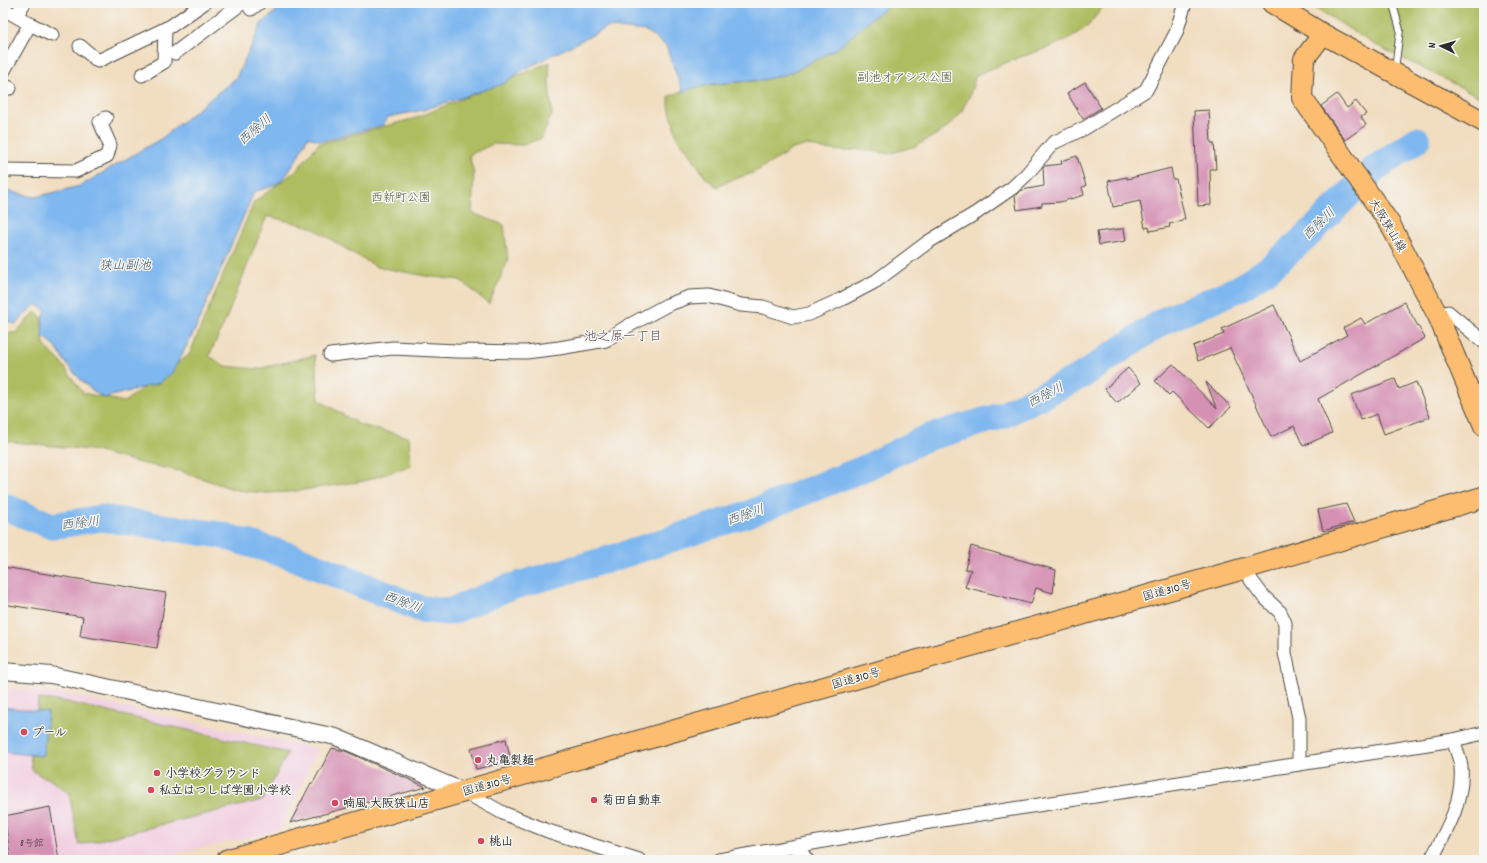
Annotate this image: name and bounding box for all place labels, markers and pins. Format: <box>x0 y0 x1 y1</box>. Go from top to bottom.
place label: プール <box>32 725 67 742</box>
marker: プール <box>19 727 29 737</box>
place label: 丸亀製麺 <box>486 753 534 770</box>
marker: 丸亀製麺 <box>473 755 483 765</box>
place label: 小学校グラウンド <box>165 766 261 783</box>
marker: 小学校グラウンド <box>152 768 162 778</box>
place label: 私立はつしば学園小学校 <box>159 783 291 800</box>
marker: 私立はつしば学園小学校 <box>146 785 156 795</box>
place label: 菊田自動車 <box>602 793 662 810</box>
marker: 菊田自動車 <box>589 795 599 805</box>
place label: 喃風 大阪狭山店 <box>343 796 430 813</box>
marker: 喃風 大阪狭山店 <box>330 798 340 808</box>
place label: 桃山 <box>489 834 513 851</box>
marker: 桃山 <box>476 836 486 846</box>

